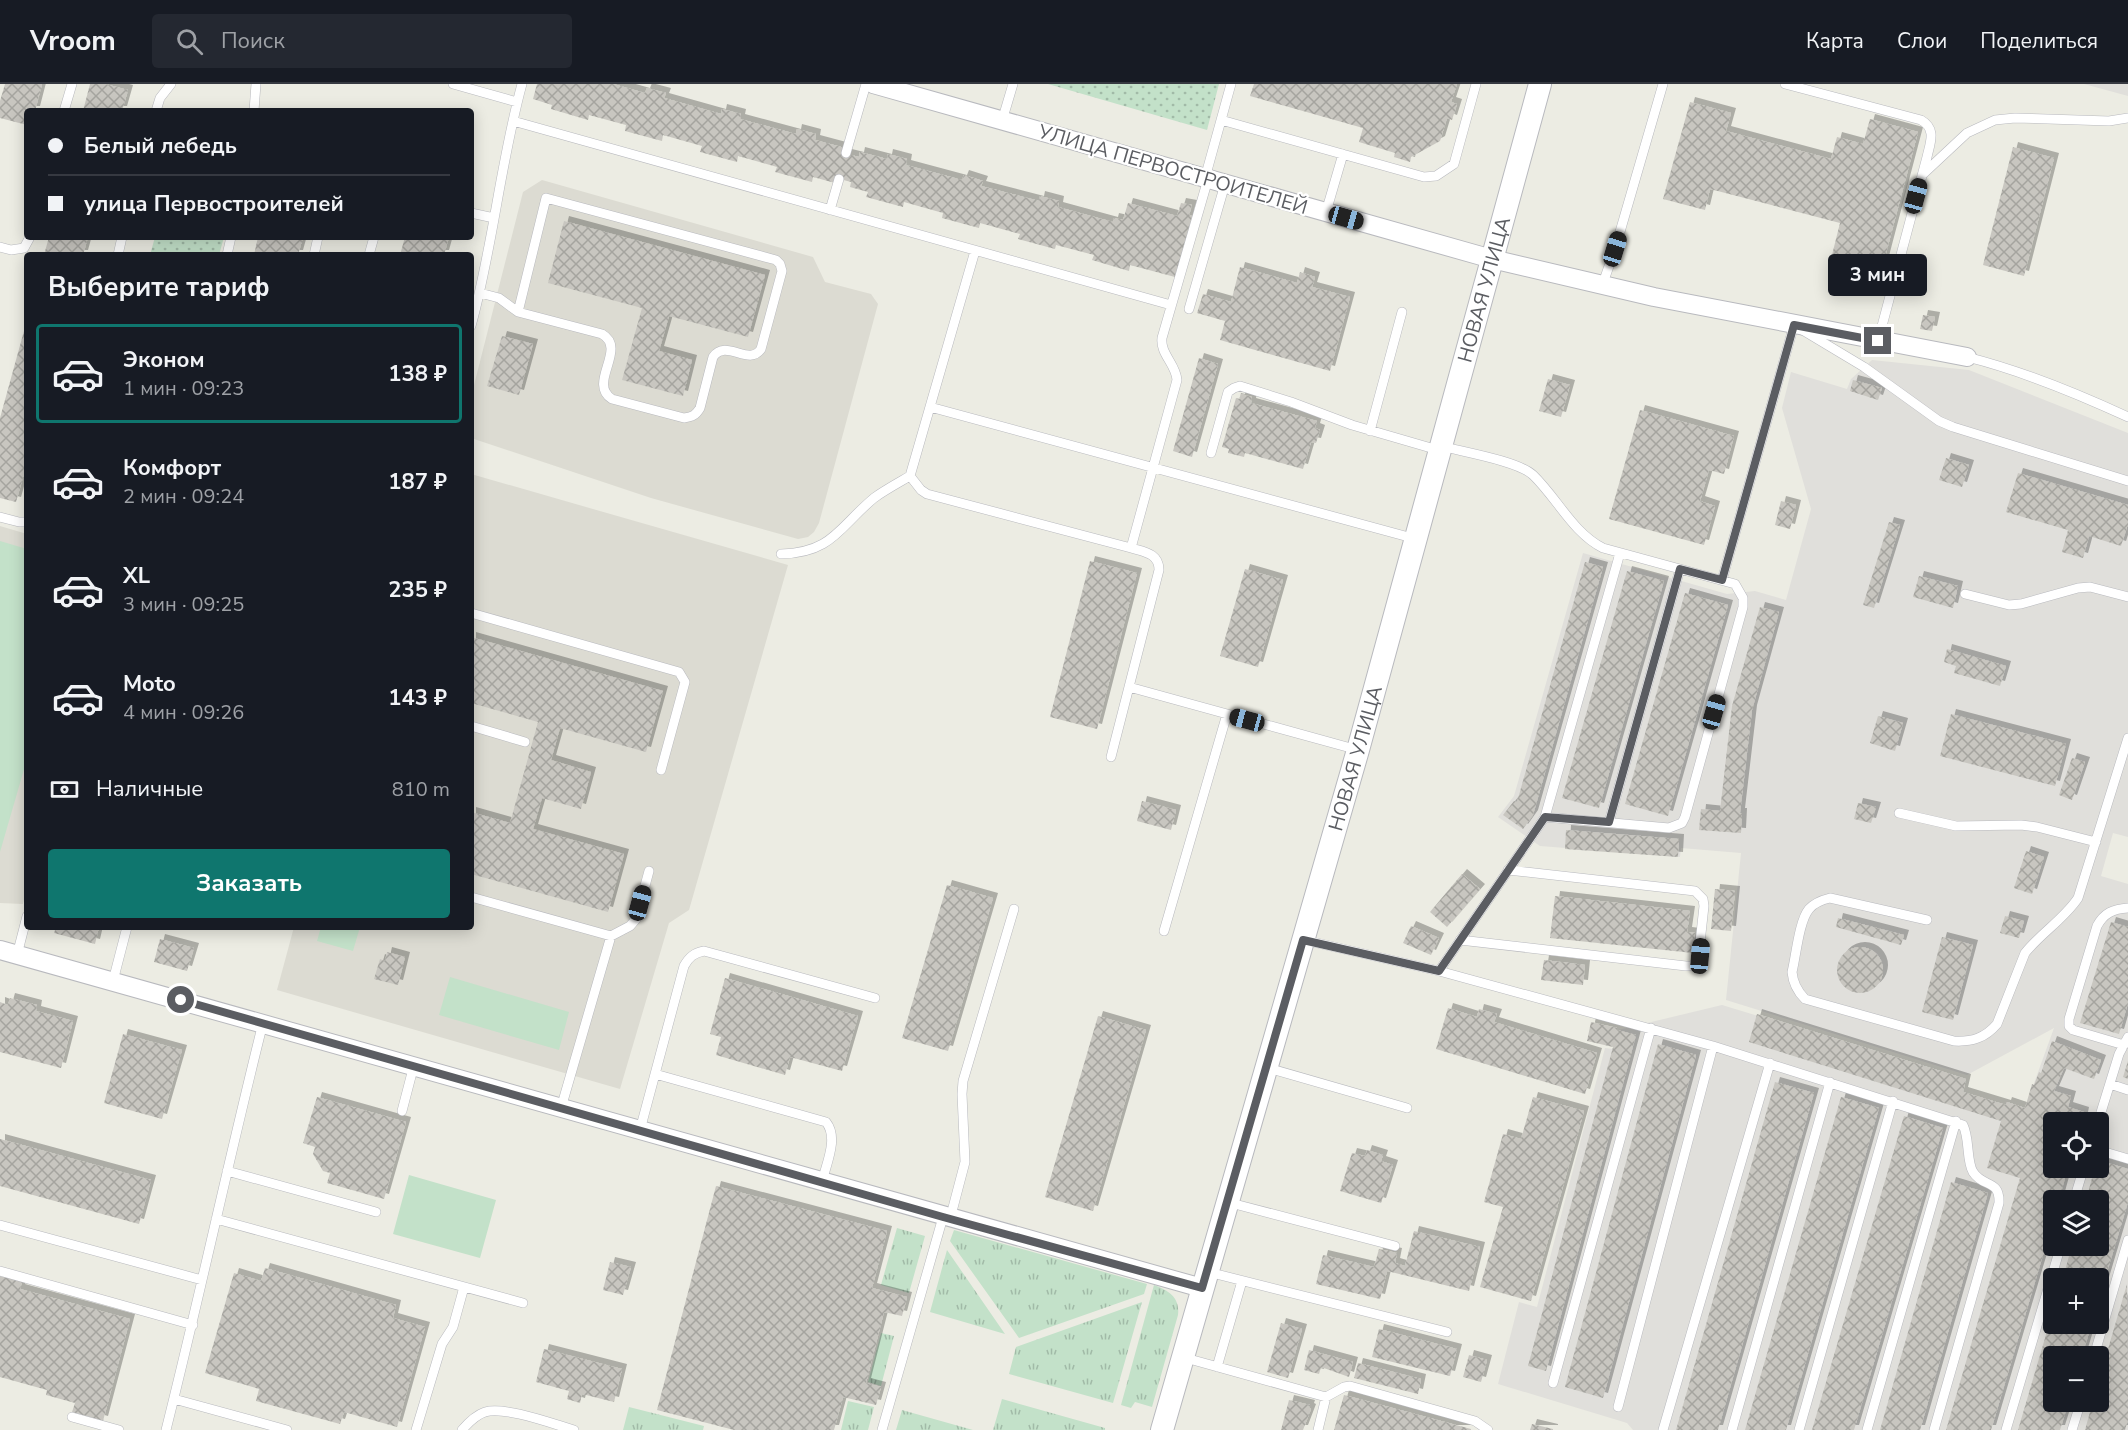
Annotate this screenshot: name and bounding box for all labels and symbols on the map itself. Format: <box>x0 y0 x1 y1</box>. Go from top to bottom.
street label: УЛИЦА ПЕРВОСТРОИТЕЛЕЙ <box>1034 118 1311 221</box>
car <box>1903 176 1929 216</box>
car <box>1326 204 1366 232</box>
street label: НОВАЯ УЛИЦА <box>1452 213 1517 366</box>
car <box>1601 229 1629 269</box>
callout: 3 мин <box>1828 254 1928 296</box>
route end <box>1864 327 1891 354</box>
street label: НОВАЯ УЛИЦА <box>1322 682 1389 834</box>
car <box>1700 692 1728 732</box>
car <box>1227 707 1267 733</box>
car <box>627 883 653 923</box>
car <box>1689 937 1711 975</box>
route start <box>167 986 194 1013</box>

